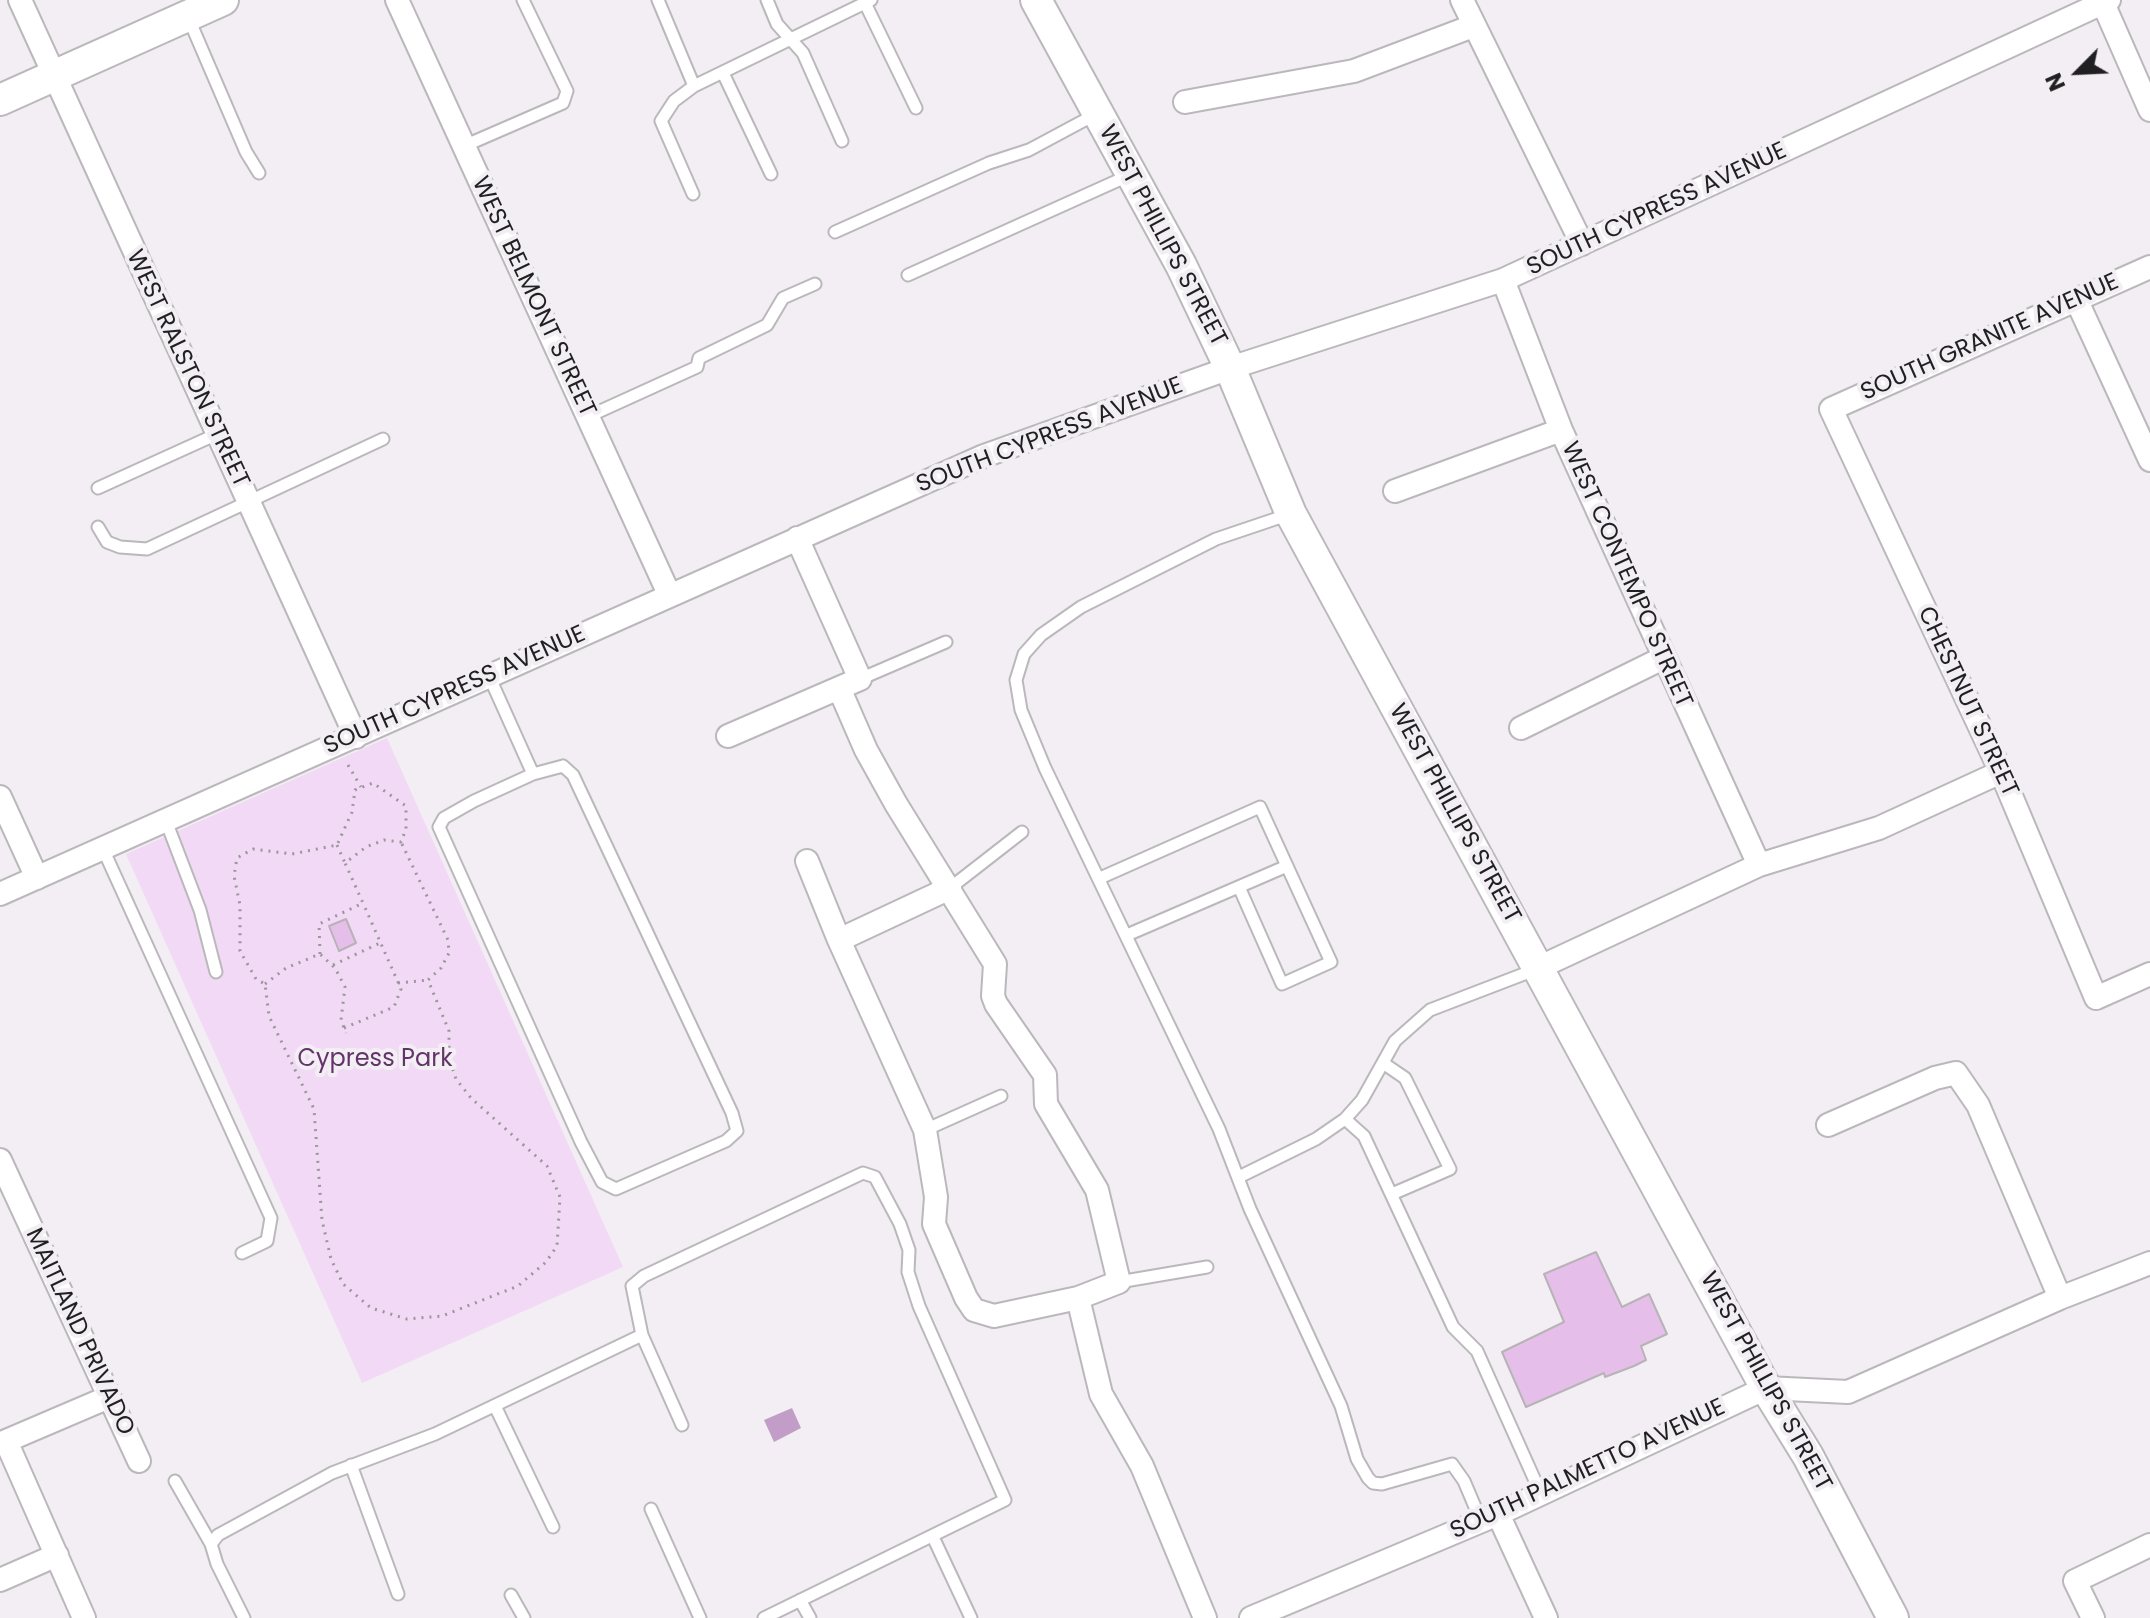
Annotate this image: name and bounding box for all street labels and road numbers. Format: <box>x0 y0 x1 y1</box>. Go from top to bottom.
street label: WEST PHILLIPS STREET <box>1092 121 1232 351</box>
street label: SOUTH CYPRESS AVENUE <box>1523 137 1791 283</box>
street label: WEST BELMONT STREET <box>465 172 601 422</box>
street label: WEST RALSTON STREET <box>119 246 255 492</box>
street label: SOUTH GRANITE AVENUE <box>1857 268 2123 408</box>
street label: SOUTH CYPRESS AVENUE <box>913 372 1187 500</box>
street label: WEST CONTEMPO STREET <box>1554 438 1698 712</box>
street label: CHESTNUT STREET <box>1910 602 2024 802</box>
street label: SOUTH CYPRESS AVENUE <box>320 620 590 762</box>
street label: WEST PHILLIPS STREET <box>1382 699 1526 929</box>
street label: MAITLAND PRIVADO <box>18 1224 140 1440</box>
street label: WEST PHILLIPS STREET <box>1693 1267 1837 1497</box>
street label: SOUTH PALMETTO AVENUE <box>1446 1394 1730 1546</box>

